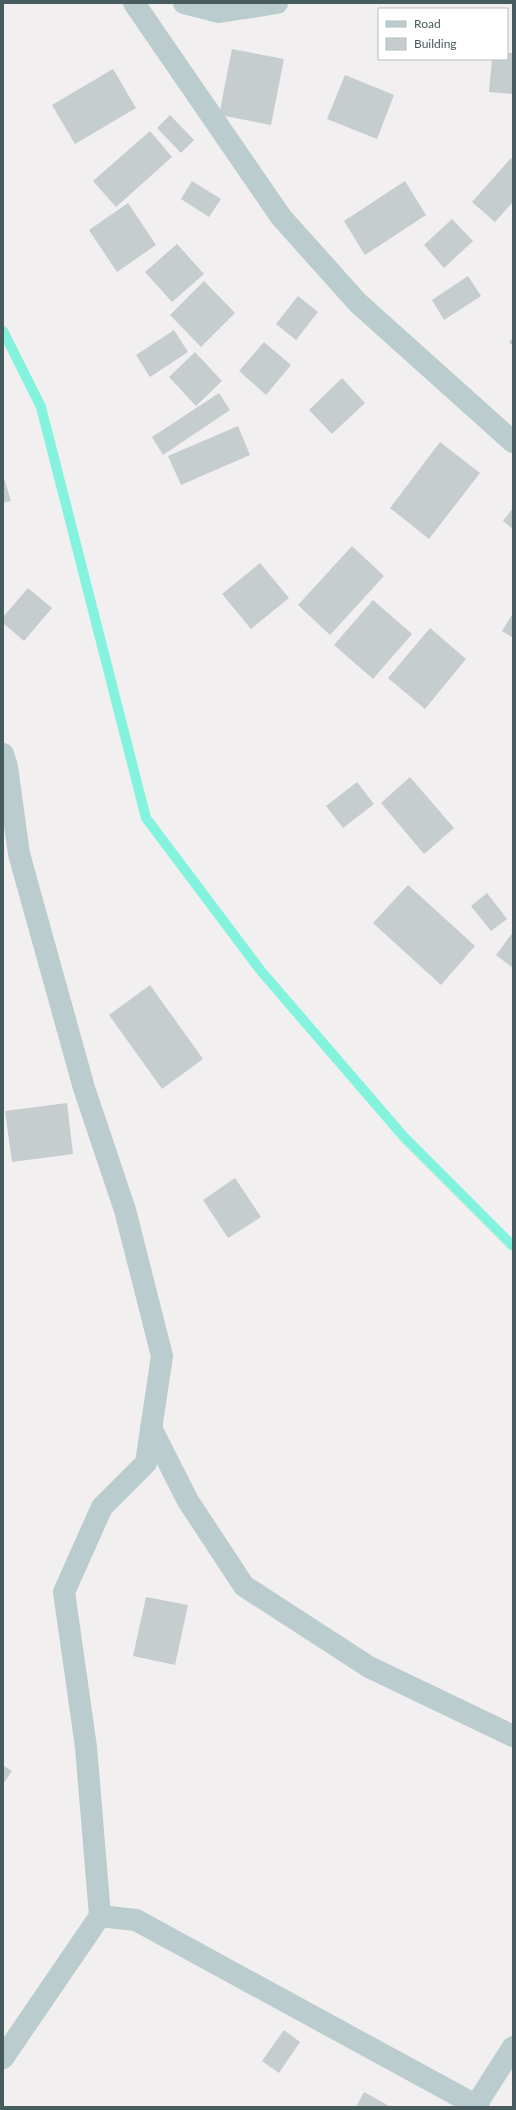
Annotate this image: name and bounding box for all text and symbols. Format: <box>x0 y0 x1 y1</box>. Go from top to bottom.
legend <box>378 8 508 60</box>
text: Road <box>414 16 441 31</box>
text: Building <box>414 36 457 51</box>

